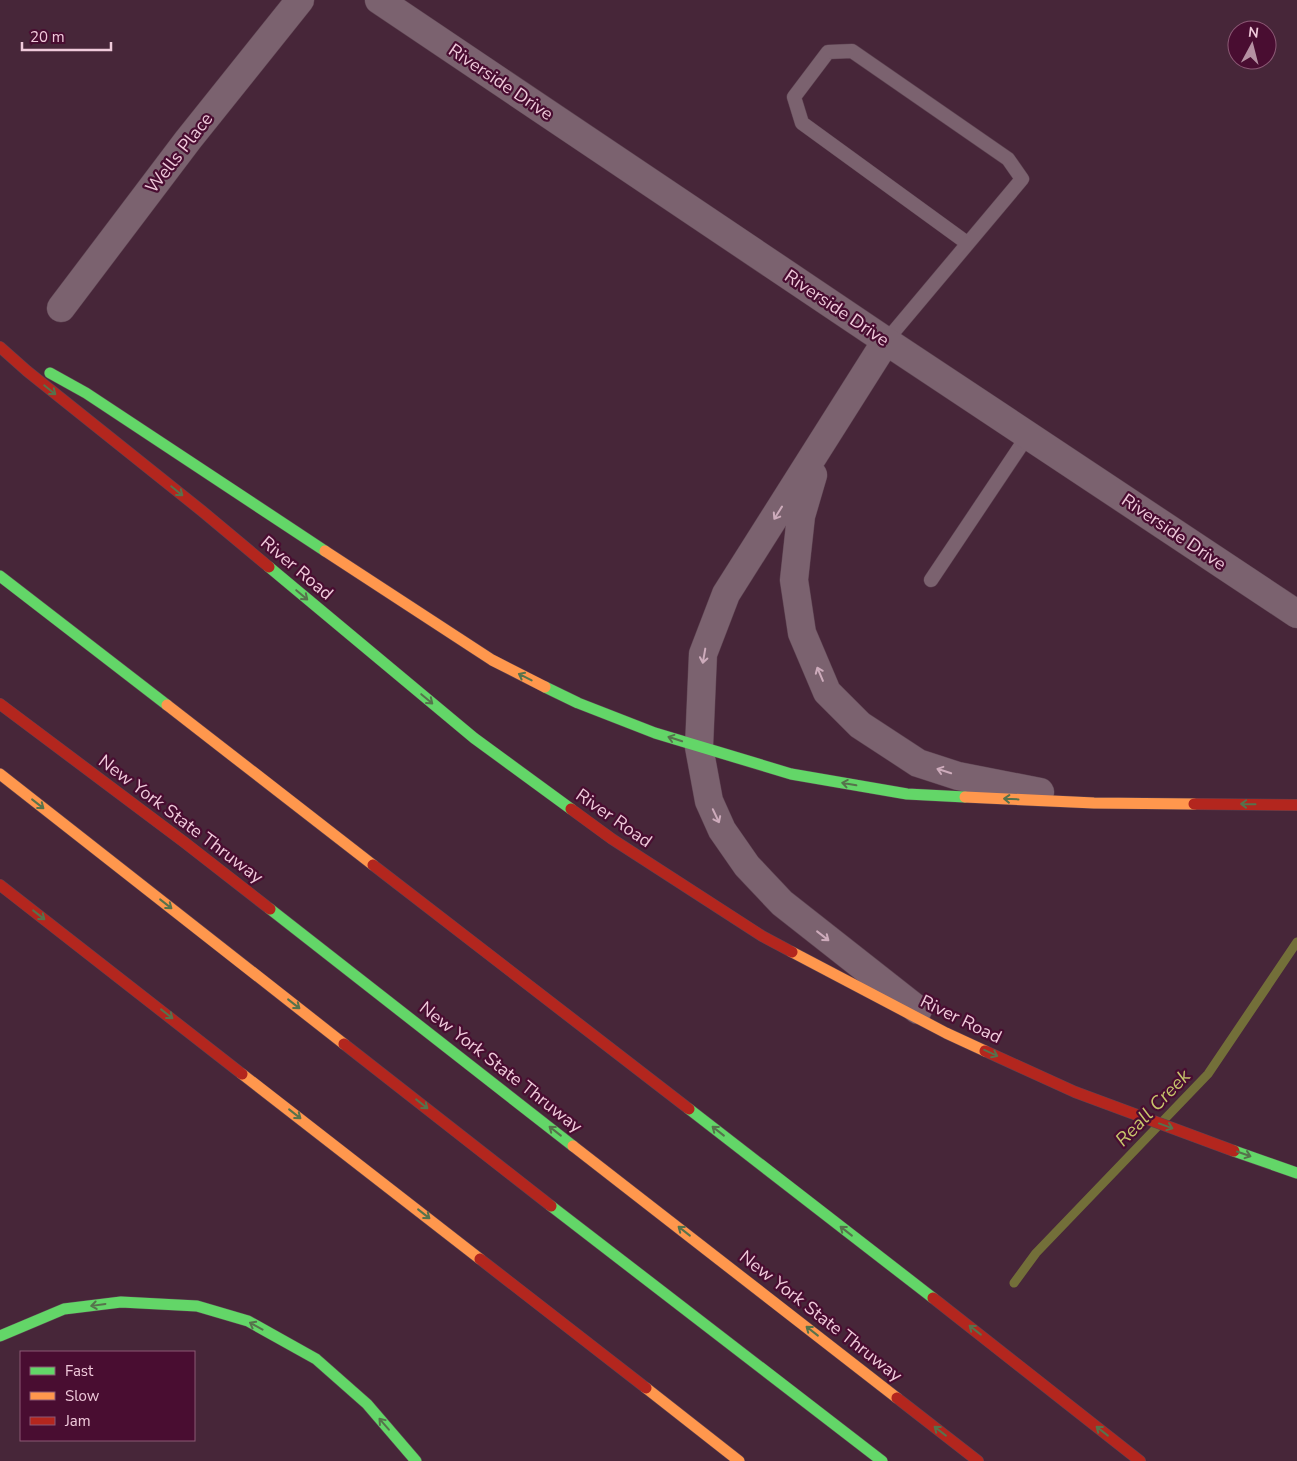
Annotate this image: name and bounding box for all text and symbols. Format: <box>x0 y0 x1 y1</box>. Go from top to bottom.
scale bar <box>22 20 111 52</box>
north arrow <box>1227 20 1277 70</box>
text: N <box>1247 23 1260 43</box>
text: 20 m <box>30 27 65 47</box>
street label: Riverside Drive <box>444 38 558 126</box>
street label: Wells Place <box>140 108 218 198</box>
street label: Riverside Drive <box>780 264 894 352</box>
one-way arrow <box>44 384 57 395</box>
one-way arrow <box>170 486 183 497</box>
street label: Riverside Drive <box>1117 488 1231 576</box>
one-way arrow <box>772 506 783 520</box>
street label: River Road <box>256 531 338 605</box>
one-way arrow <box>296 589 309 600</box>
one-way arrow <box>699 648 709 664</box>
one-way arrow <box>814 667 824 682</box>
one-way arrow <box>518 671 533 681</box>
one-way arrow <box>421 693 434 704</box>
one-way arrow <box>667 734 683 744</box>
street label: New York State Thruway <box>94 749 269 889</box>
one-way arrow <box>936 766 952 776</box>
one-way arrow <box>841 778 857 788</box>
street label: River Road <box>571 783 657 853</box>
one-way arrow <box>1003 794 1019 803</box>
one-way arrow <box>31 798 44 809</box>
one-way arrow <box>1241 799 1257 809</box>
one-way arrow <box>711 808 721 823</box>
one-way arrow <box>159 899 173 909</box>
one-way arrow <box>32 909 45 920</box>
one-way arrow <box>816 930 829 941</box>
street label: River Road <box>916 989 1006 1049</box>
street label: New York State Thruway <box>415 996 588 1139</box>
one-way arrow <box>287 999 300 1010</box>
one-way arrow <box>160 1009 173 1020</box>
one-way arrow <box>983 1049 998 1059</box>
water label: Reall Creek <box>1110 1063 1197 1152</box>
one-way arrow <box>415 1099 428 1110</box>
one-way arrow <box>288 1109 302 1119</box>
one-way arrow <box>1158 1122 1173 1131</box>
one-way arrow <box>549 1126 562 1137</box>
one-way arrow <box>711 1126 724 1137</box>
one-way arrow <box>1235 1150 1251 1159</box>
one-way arrow <box>417 1208 430 1219</box>
one-way arrow <box>840 1225 853 1236</box>
one-way arrow <box>677 1226 690 1237</box>
street label: New York State Thruway <box>735 1245 908 1388</box>
one-way arrow <box>90 1300 106 1310</box>
one-way arrow <box>249 1321 264 1331</box>
one-way arrow <box>968 1325 982 1335</box>
one-way arrow <box>806 1326 819 1337</box>
legend <box>20 1351 195 1441</box>
text: Fast <box>65 1361 94 1381</box>
text: Slow <box>65 1386 100 1406</box>
text: Jam <box>64 1411 91 1431</box>
one-way arrow <box>379 1418 390 1431</box>
one-way arrow <box>1096 1425 1109 1436</box>
one-way arrow <box>933 1426 947 1436</box>

